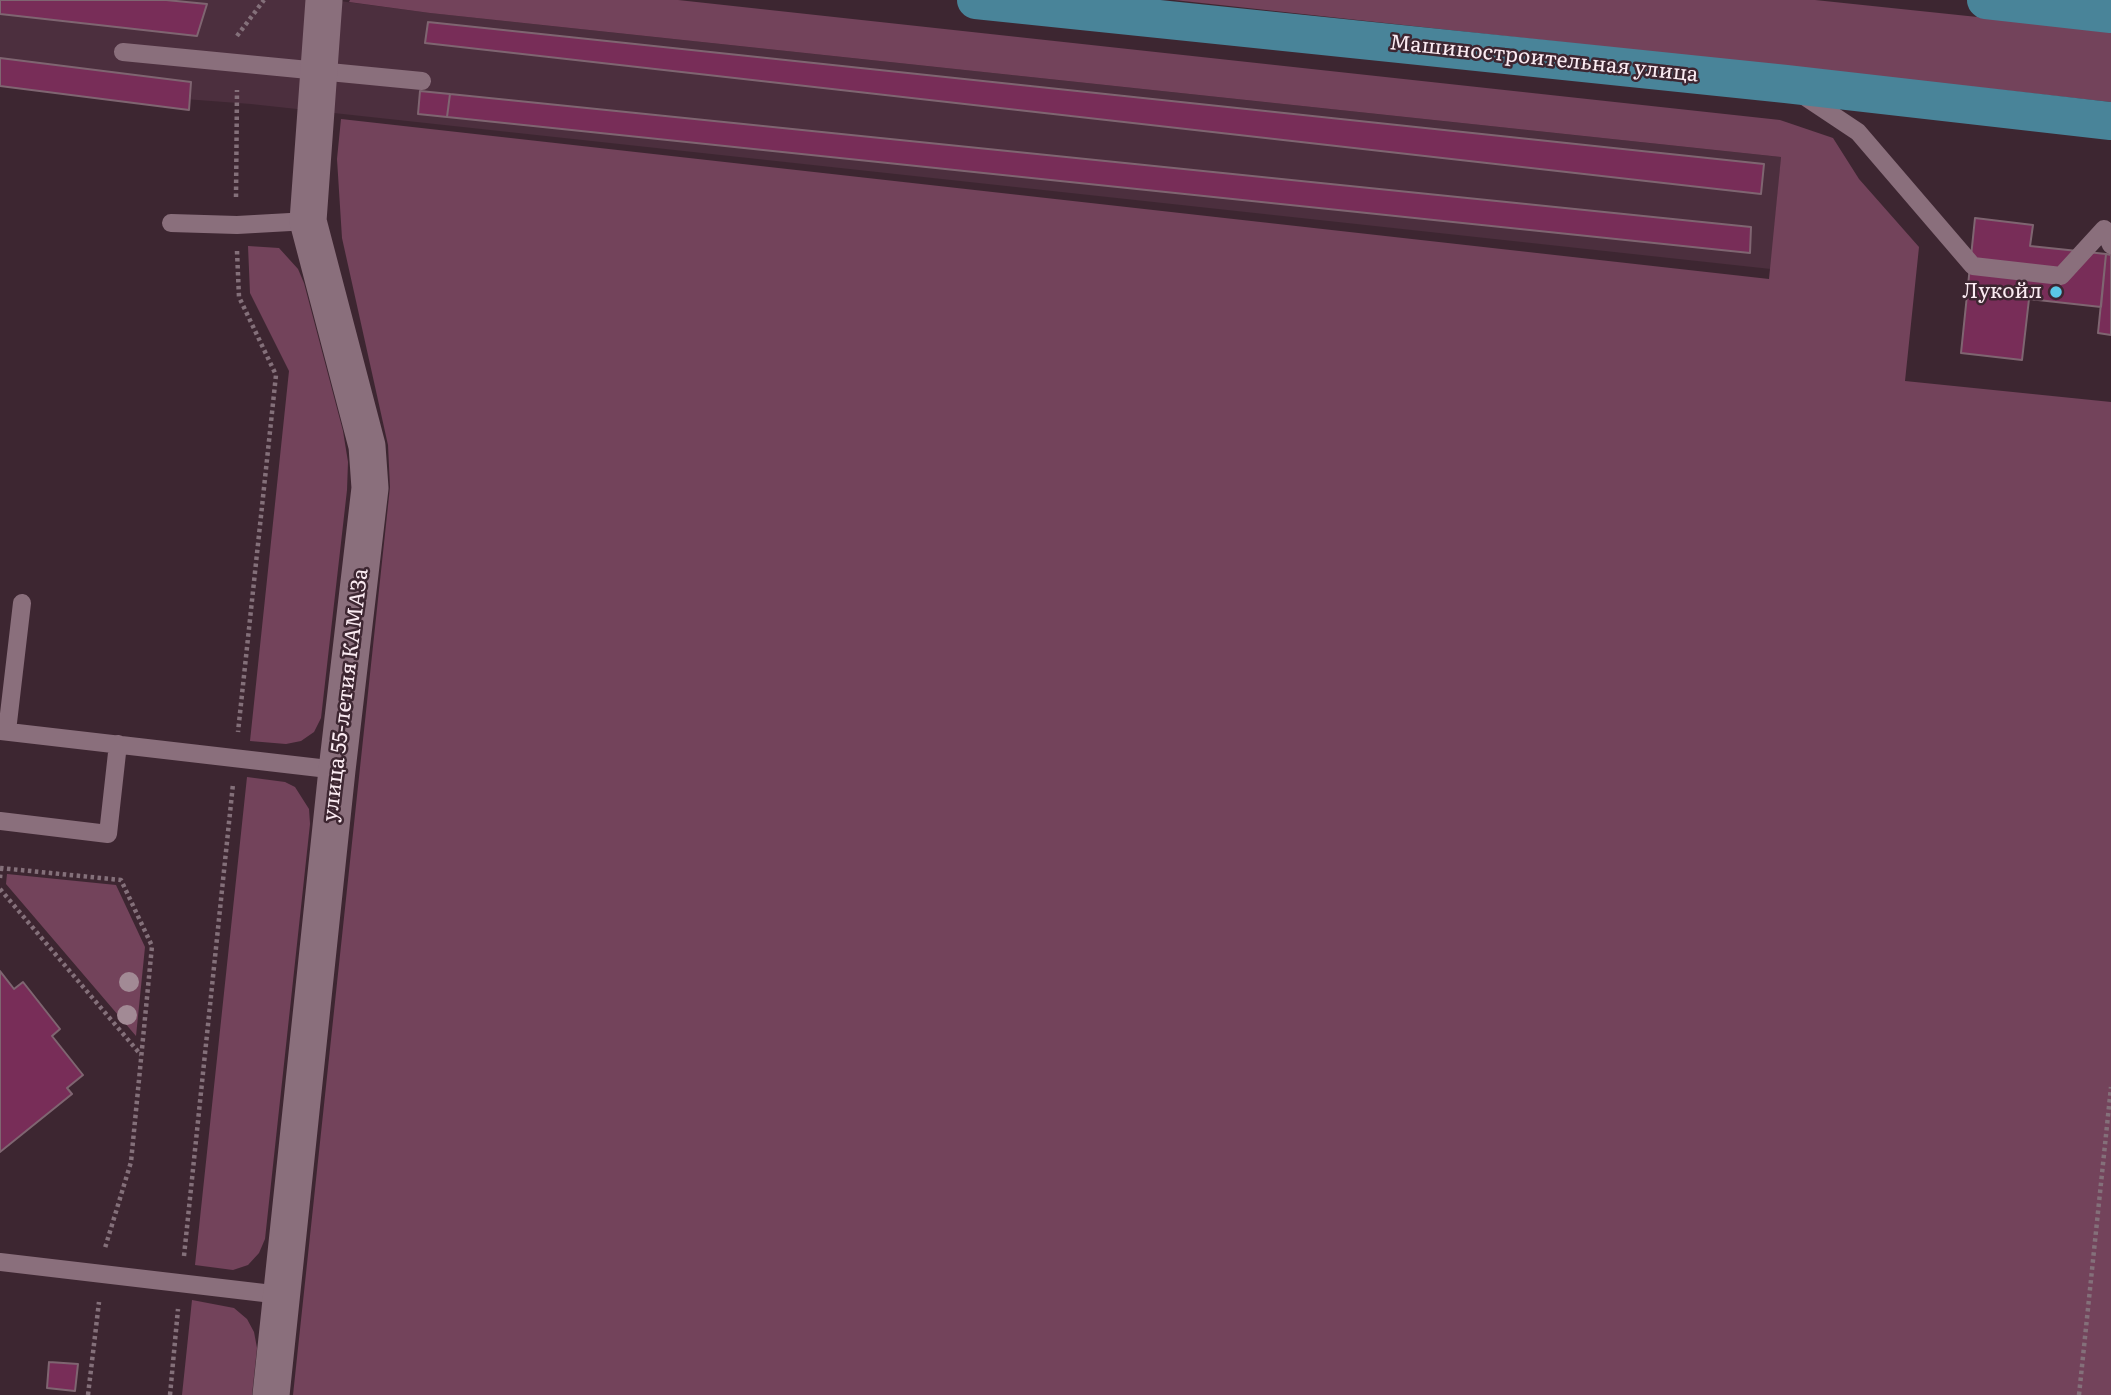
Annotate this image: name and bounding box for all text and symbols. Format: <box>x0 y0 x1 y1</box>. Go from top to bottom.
street label: Машиностроительная улица <box>1388 30 1700 88</box>
place label: Лукойл <box>1962 279 2042 305</box>
marker: Лукойл <box>2048 284 2064 300</box>
street label: улица 55-летия КАМАЗа <box>318 567 374 823</box>

